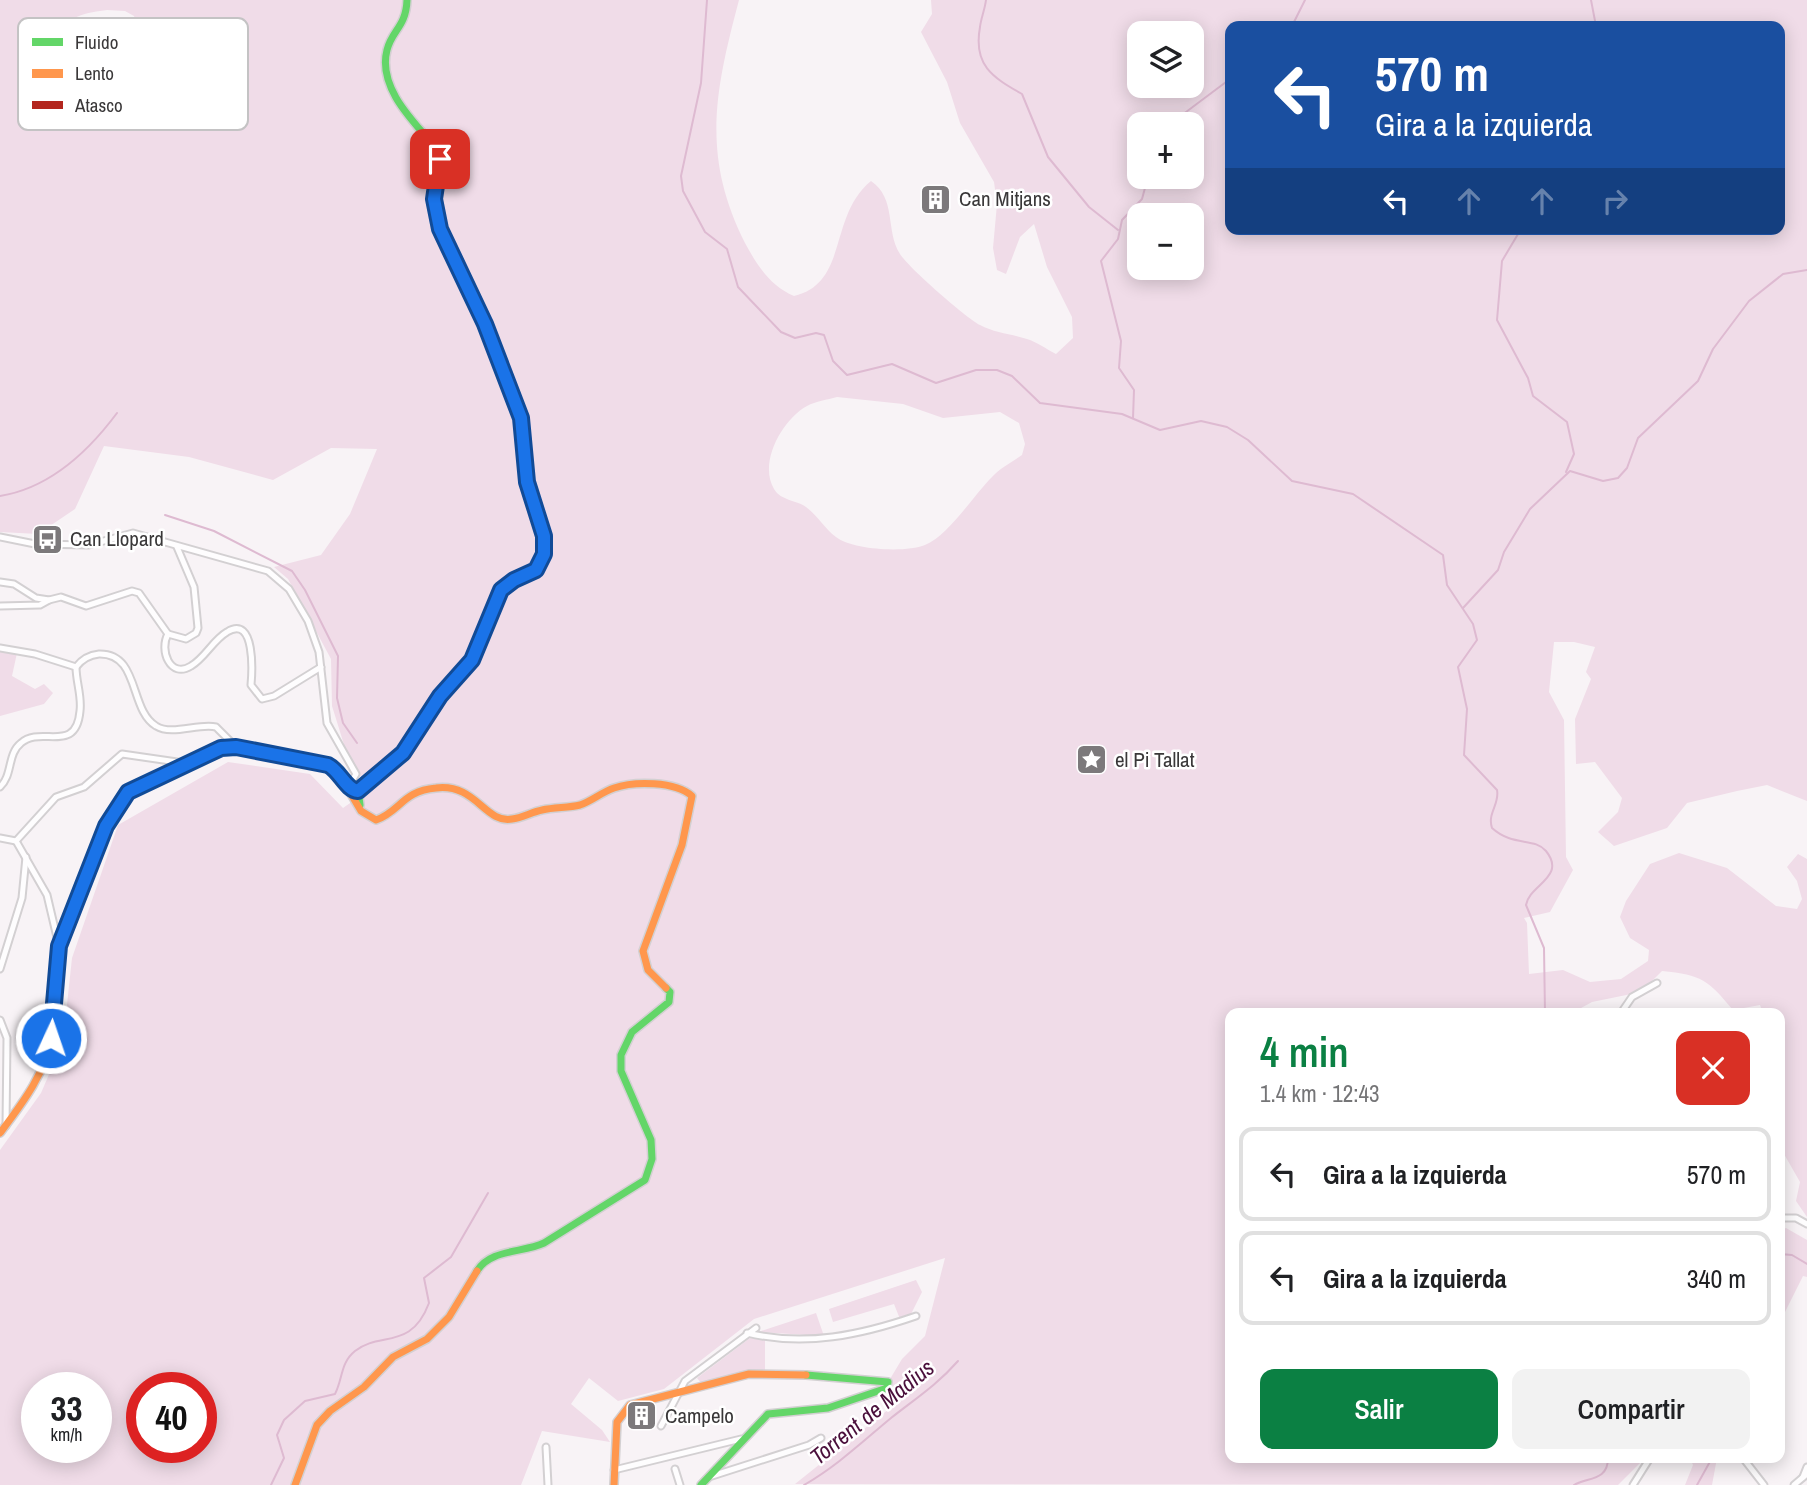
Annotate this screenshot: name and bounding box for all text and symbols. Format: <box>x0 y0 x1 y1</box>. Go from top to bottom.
legend <box>18 18 248 130</box>
map controls <box>1127 21 1204 280</box>
button: layers <box>1127 21 1204 98</box>
text: Fluido <box>75 29 118 55</box>
text: 570 m <box>1375 40 1489 106</box>
icon: left <box>1260 49 1351 140</box>
text: Lento <box>75 60 114 86</box>
text: Atasco <box>74 92 123 118</box>
text: Gira a la izquierda <box>1375 103 1592 146</box>
button: + <box>1127 112 1204 189</box>
pin <box>410 129 470 189</box>
icon: arrive <box>421 140 459 178</box>
building icon: Can Mitjans <box>919 182 953 216</box>
icon: left <box>1377 182 1415 220</box>
icon: ahead <box>1450 182 1488 220</box>
icon: ahead <box>1523 182 1561 220</box>
icon: right <box>1596 182 1634 220</box>
place label: Can Mitjans <box>959 184 1051 213</box>
button: − <box>1127 203 1204 280</box>
bus stop icon: Can Llopard <box>30 522 64 556</box>
place label: Can Llopard <box>70 524 164 553</box>
place icon: el Pi Tallat <box>1075 743 1109 777</box>
place label: el Pi Tallat <box>1115 745 1195 774</box>
position arrow <box>14 1001 88 1075</box>
text: 4 min <box>1260 1024 1349 1080</box>
button: close <box>1676 1031 1750 1105</box>
text: 1.4 km · 12:43 <box>1260 1078 1380 1109</box>
icon: left <box>1264 1155 1302 1193</box>
text: Gira a la izquierda <box>1323 1157 1507 1192</box>
text: 570 m <box>1687 1157 1746 1192</box>
icon: left <box>1264 1259 1302 1297</box>
text: Gira a la izquierda <box>1323 1261 1507 1296</box>
text: 340 m <box>1687 1261 1746 1296</box>
water label: Torrent de Madius <box>803 1352 940 1471</box>
button: Salir <box>1260 1369 1498 1449</box>
button: Compartir <box>1512 1369 1750 1449</box>
speed limit sign: 40 <box>126 1372 217 1463</box>
text: 33 <box>51 1385 82 1432</box>
building icon: Campelo <box>625 1399 659 1433</box>
place label: Campelo <box>665 1401 734 1430</box>
text: km/h <box>51 1422 83 1447</box>

